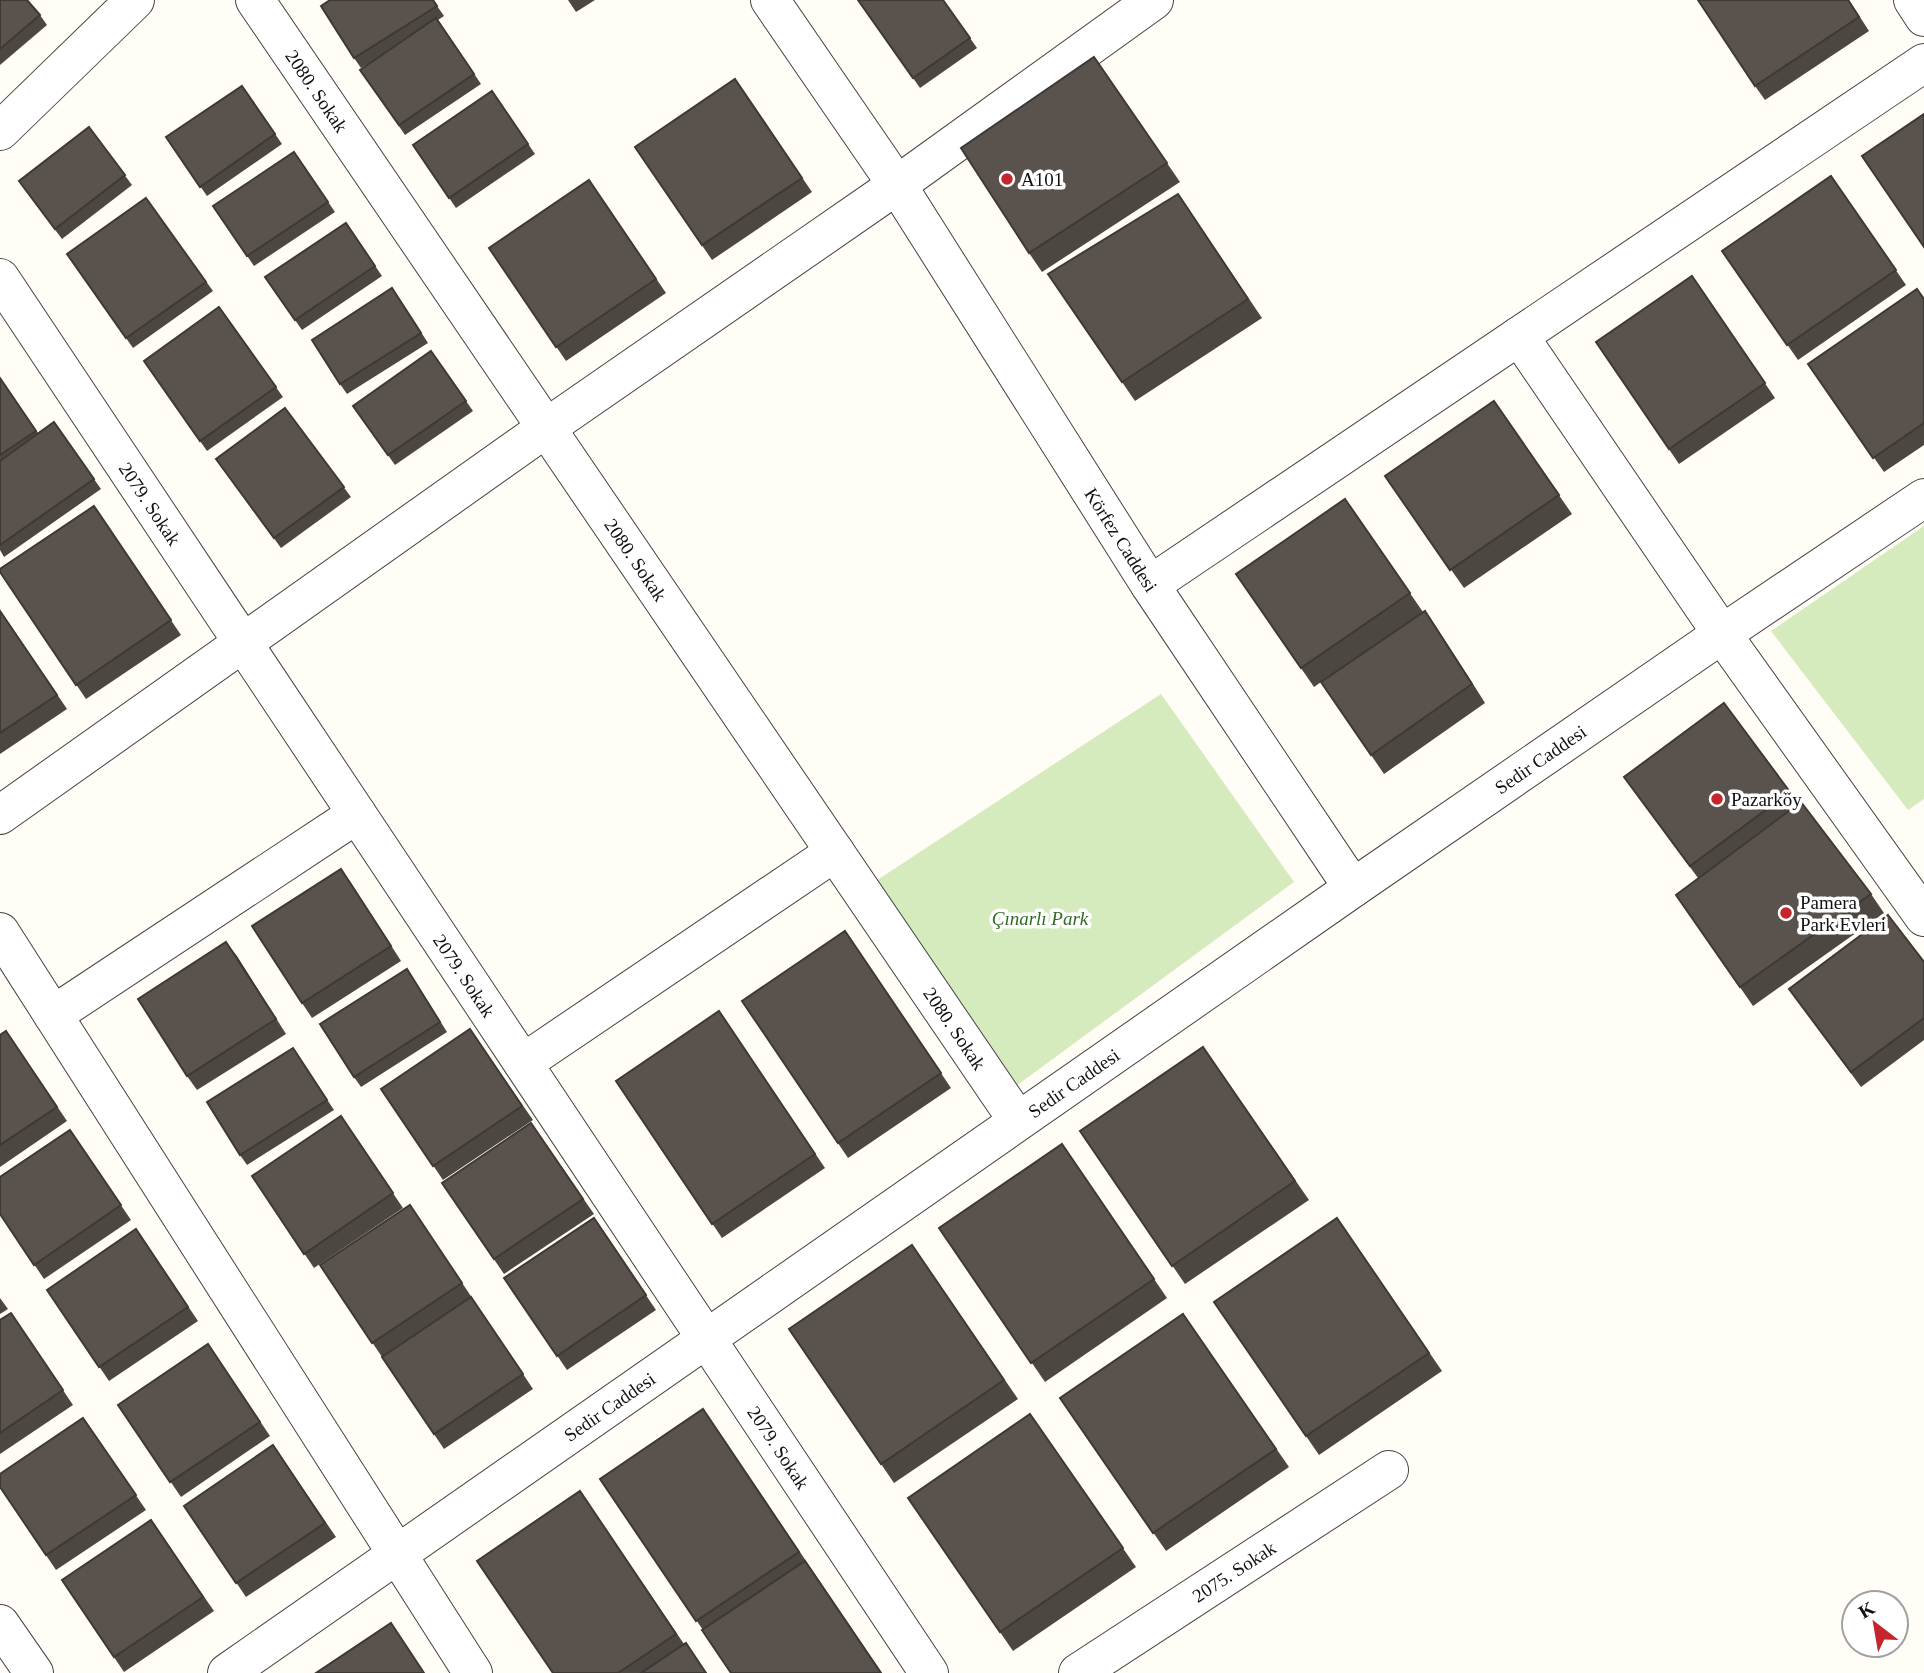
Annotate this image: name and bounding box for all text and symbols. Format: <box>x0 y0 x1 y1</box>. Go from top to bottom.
street label: 2080. Sokak <box>281 46 353 137</box>
place label: A101 <box>1021 169 1063 190</box>
marker: A101 <box>999 171 1015 187</box>
street label: 2079. Sokak <box>115 458 186 549</box>
street label: Körfez Caddesi <box>1081 484 1162 596</box>
street label: 2080. Sokak <box>601 514 672 605</box>
street label: Sedir Caddesi <box>1491 720 1590 798</box>
place label: Pazarköy <box>1731 789 1802 810</box>
marker: Pazarköy <box>1709 791 1725 807</box>
place label: Pamera Park Evleri <box>1800 892 1886 935</box>
marker: Pamera Park Evleri <box>1778 905 1794 921</box>
park label: Çınarlı Park <box>992 908 1089 929</box>
street label: 2079. Sokak <box>429 930 500 1021</box>
street label: 2080. Sokak <box>920 983 991 1074</box>
street label: Sedir Caddesi <box>1024 1044 1123 1122</box>
street label: Sedir Caddesi <box>560 1368 659 1445</box>
street label: 2079. Sokak <box>744 1402 814 1493</box>
street label: 2075. Sokak <box>1188 1536 1280 1606</box>
north arrow <box>1840 1589 1910 1659</box>
text: K <box>1855 1597 1878 1623</box>

